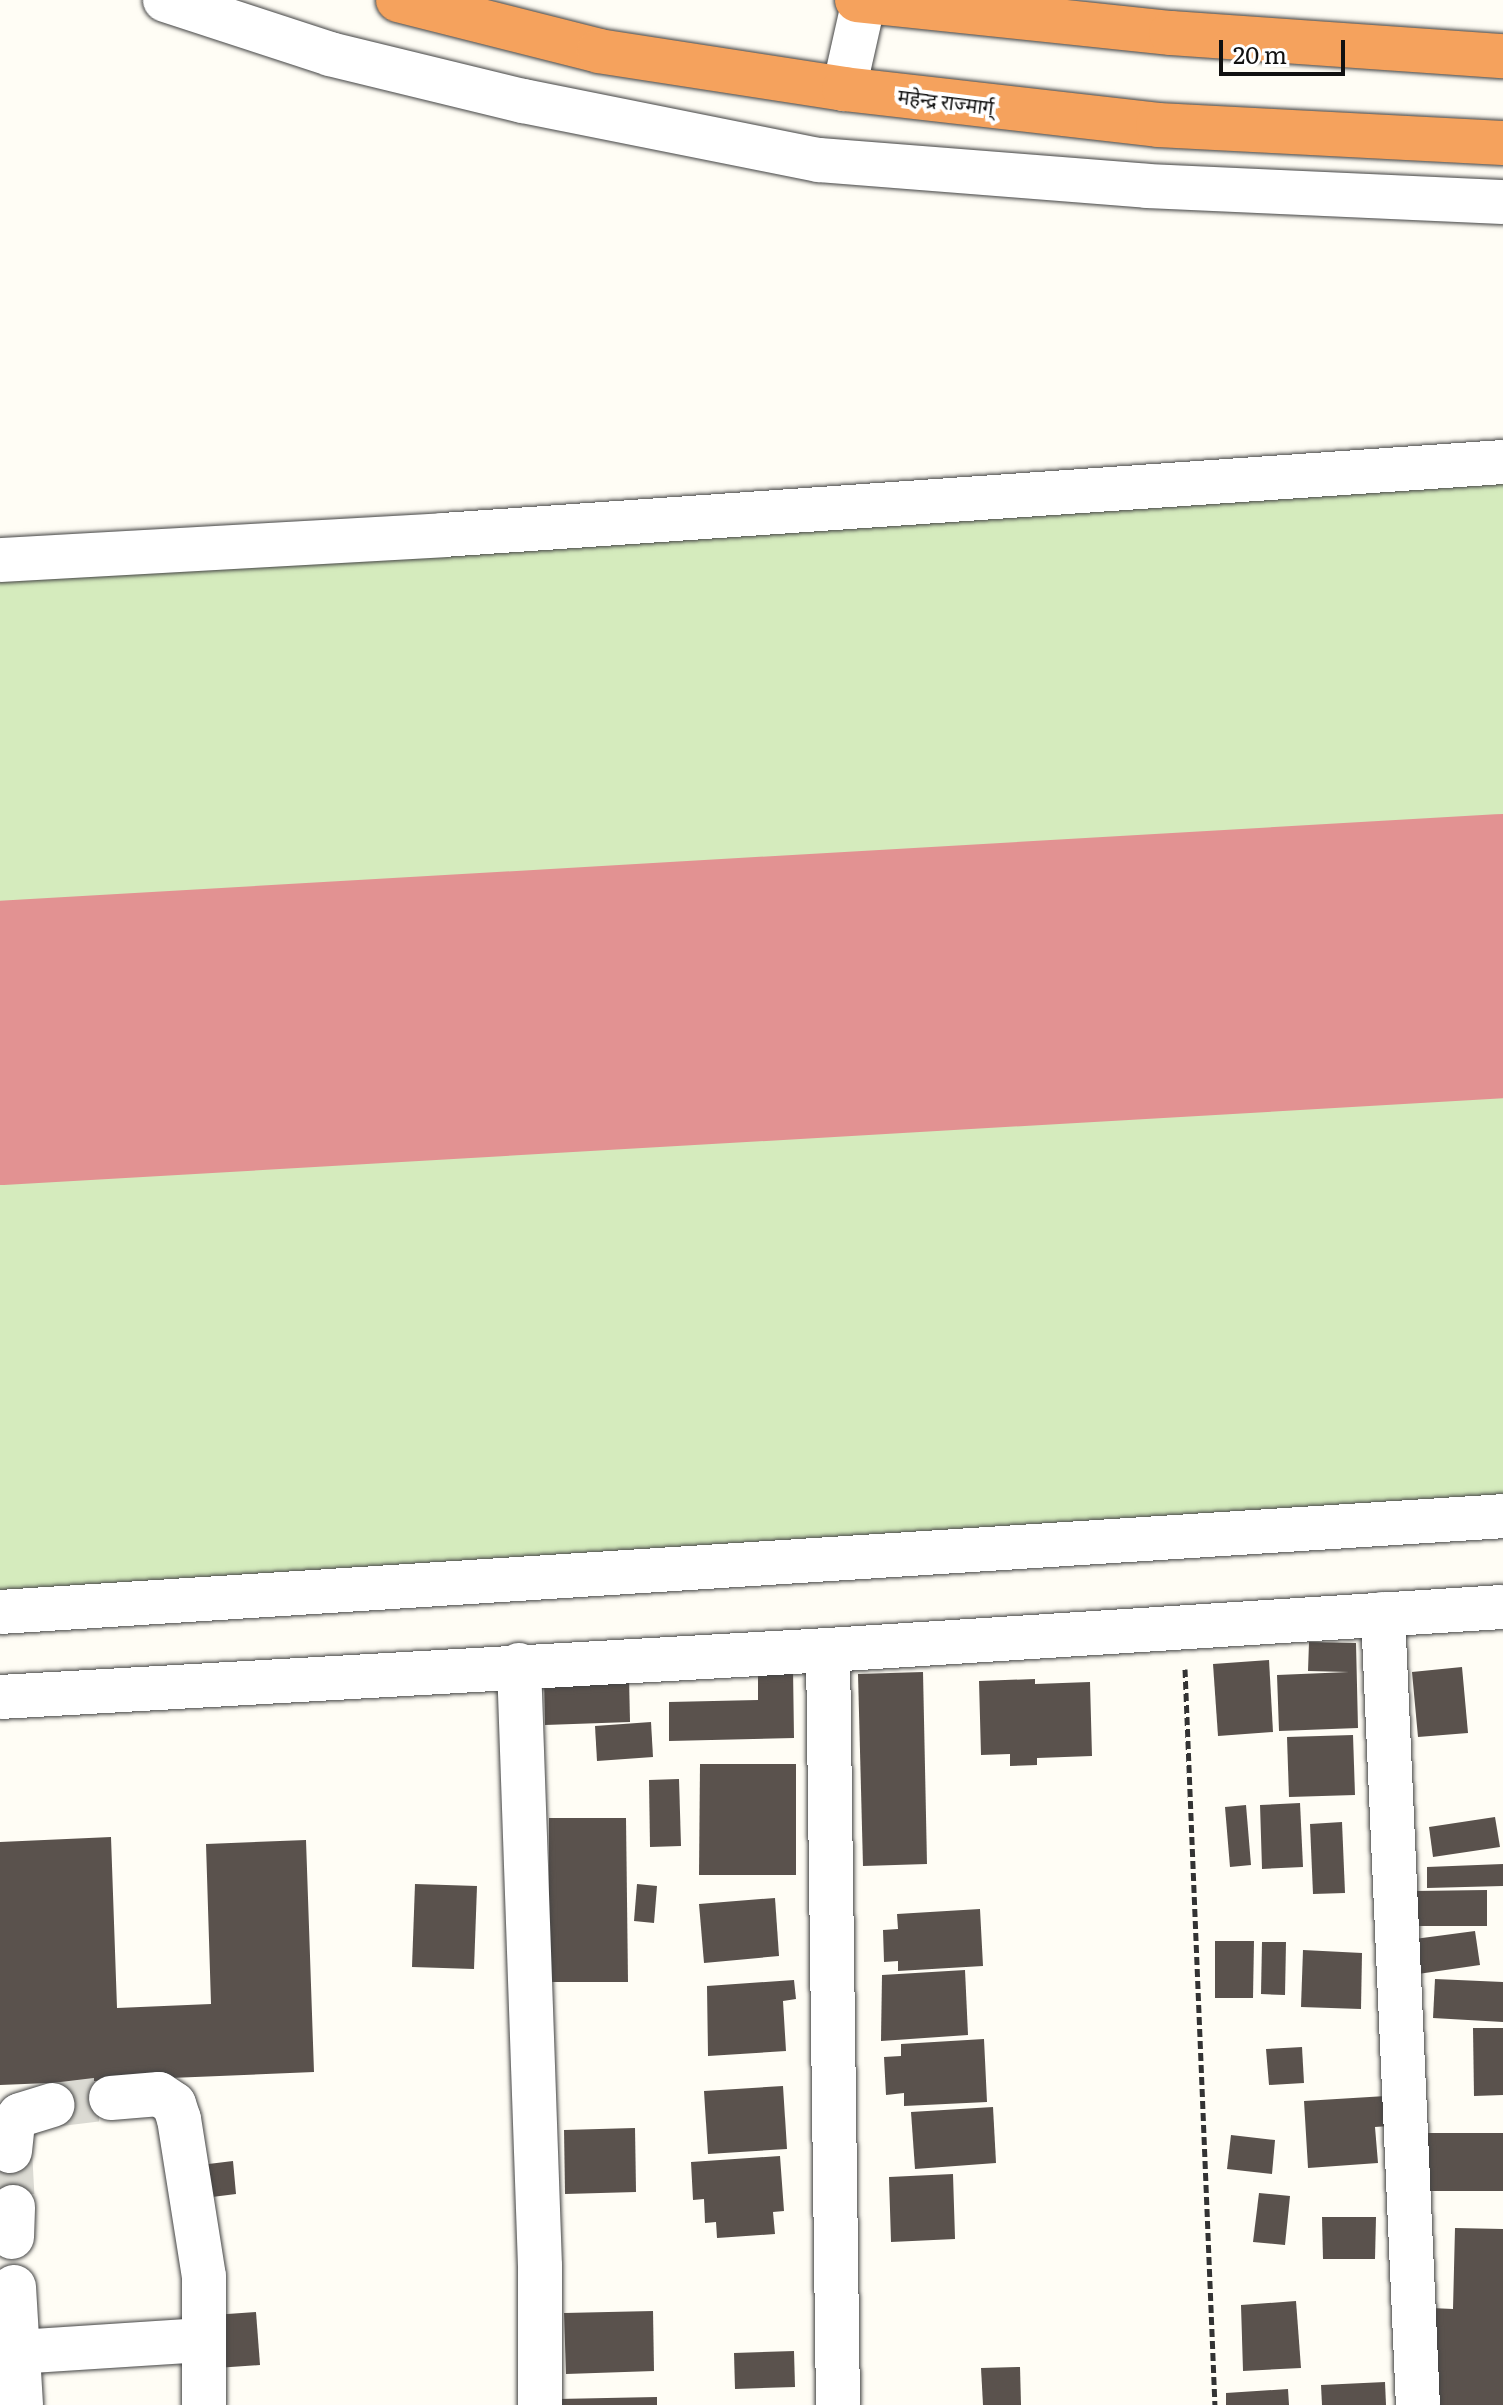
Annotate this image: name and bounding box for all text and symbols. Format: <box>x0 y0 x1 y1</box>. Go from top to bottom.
scale bar <box>1223 24 1349 74</box>
text: 20 m <box>1233 36 1287 71</box>
street label: महेन्द्र राज्मार्ग् <box>897 83 995 119</box>

